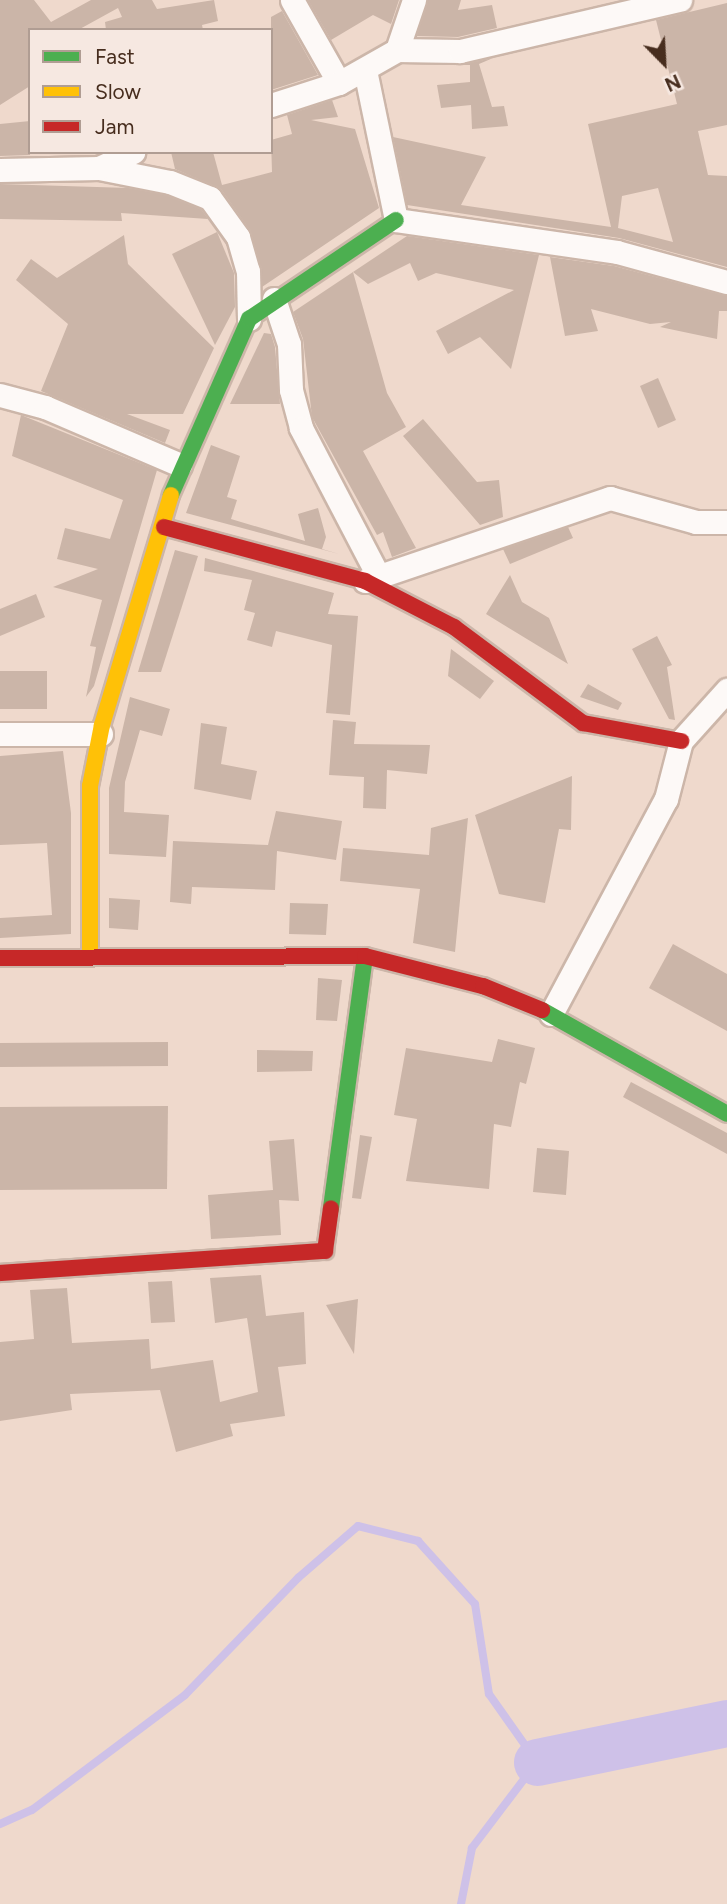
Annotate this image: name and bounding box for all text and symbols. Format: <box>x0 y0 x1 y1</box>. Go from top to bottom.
legend <box>28 28 273 154</box>
north arrow <box>629 28 699 98</box>
text: Fast <box>95 44 135 69</box>
text: N <box>661 69 684 96</box>
text: Slow <box>95 79 141 104</box>
text: Jam <box>95 114 134 139</box>

